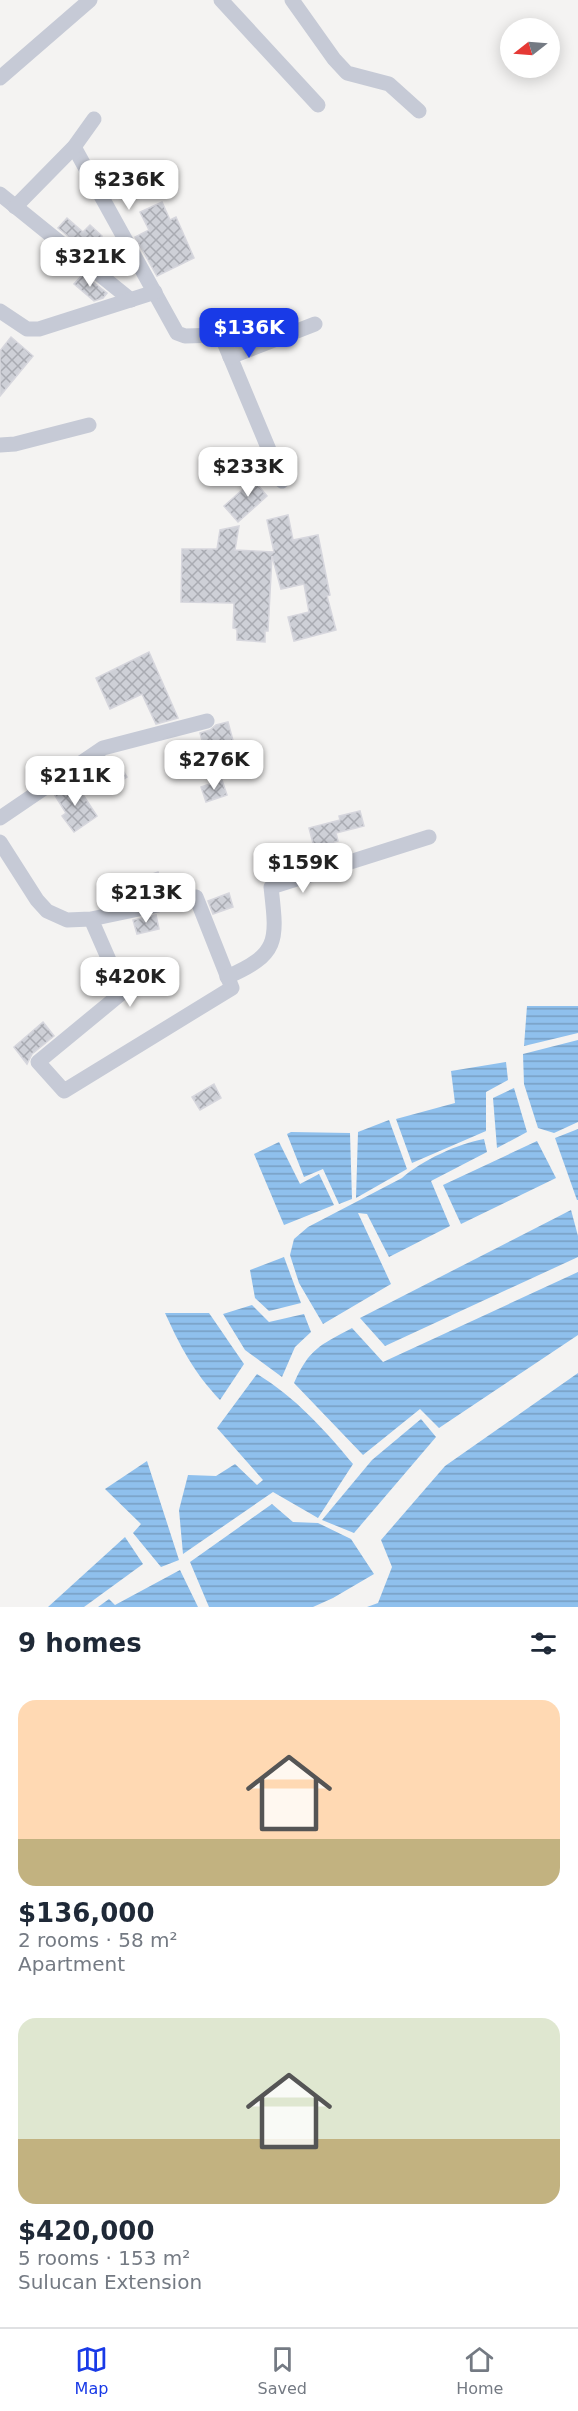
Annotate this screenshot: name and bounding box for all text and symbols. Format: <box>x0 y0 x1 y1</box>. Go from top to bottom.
north arrow <box>500 18 560 78</box>
map controls <box>500 18 560 78</box>
pin: $236K <box>87 160 171 211</box>
text: $236K <box>93 167 165 191</box>
pin: $321K <box>48 237 132 288</box>
text: $321K <box>54 244 126 268</box>
pin: $136K <box>207 308 291 359</box>
text: $136K <box>213 315 285 339</box>
pin: $233K <box>206 447 290 498</box>
text: $233K <box>212 454 284 478</box>
pin: $276K <box>172 740 256 791</box>
text: $276K <box>178 747 250 771</box>
pin: $211K <box>33 756 117 807</box>
text: $211K <box>39 763 111 787</box>
pin: $159K <box>261 843 345 894</box>
text: $159K <box>267 850 339 874</box>
pin: $213K <box>104 873 188 924</box>
text: $213K <box>110 880 182 904</box>
pin: $420K <box>88 957 172 1008</box>
text: $420K <box>94 964 166 988</box>
icon: filters <box>527 1627 560 1660</box>
text: 9 homes <box>18 1628 142 1658</box>
icon: home <box>235 1739 343 1847</box>
text: $136,000 <box>18 1898 155 1928</box>
text: 2 rooms · 58 m² <box>18 1928 178 1952</box>
text: Apartment <box>18 1952 125 1976</box>
icon: home <box>235 2057 343 2165</box>
text: $420,000 <box>18 2216 155 2246</box>
text: 5 rooms · 153 m² <box>18 2246 190 2270</box>
text: Sulucan Extension <box>18 2270 202 2294</box>
tab: Map <box>75 2343 108 2398</box>
tab: Saved <box>258 2343 307 2398</box>
tab: Home <box>456 2343 503 2398</box>

